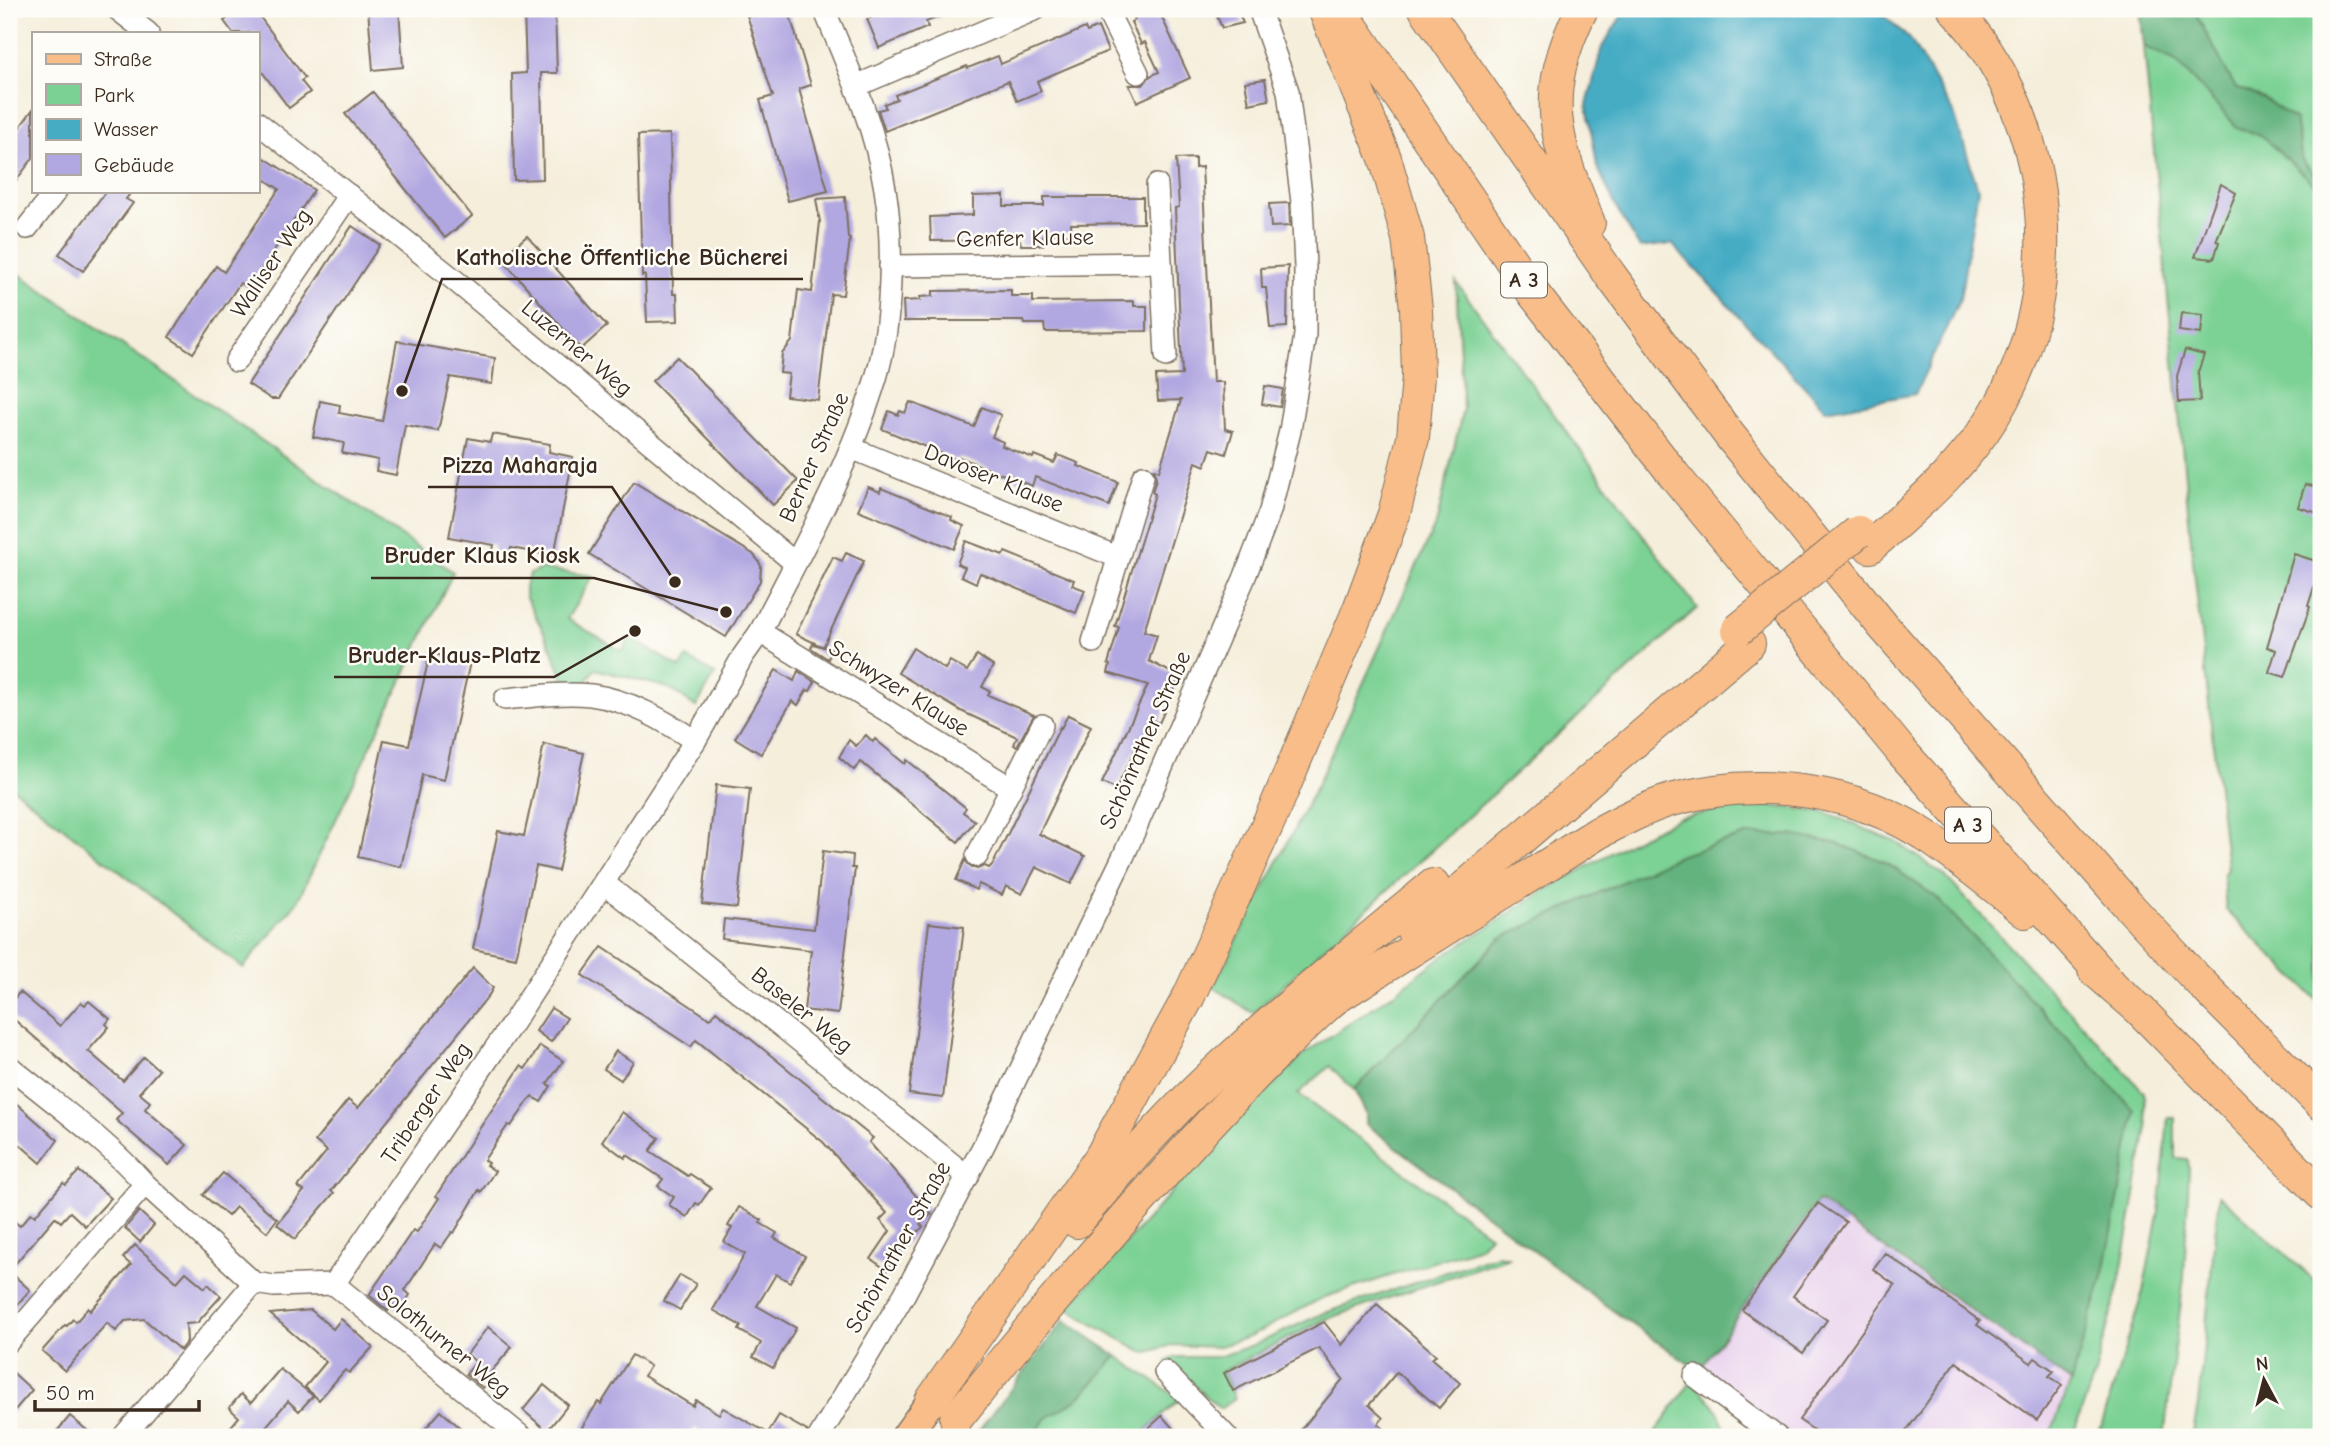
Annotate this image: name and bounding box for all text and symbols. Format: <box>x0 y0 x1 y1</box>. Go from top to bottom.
legend <box>32 32 259 192</box>
text: Straße <box>94 47 152 71</box>
text: Park <box>94 83 134 107</box>
text: Wasser <box>94 117 159 141</box>
text: Gebäude <box>94 153 174 177</box>
street label: Walliser Weg <box>225 203 317 323</box>
street label: Genfer Klause <box>956 223 1094 253</box>
callout: Katholische Öffentliche Bücherei <box>442 234 803 279</box>
text: Katholische Öffentliche Bücherei <box>456 243 788 271</box>
road number: A 3 <box>1501 262 1547 298</box>
street label: Luzerner Weg <box>516 294 638 402</box>
street label: Berner Straße <box>773 388 855 526</box>
street label: Davoser Klause <box>920 438 1068 518</box>
callout: Pizza Maharaja <box>428 442 612 487</box>
text: Pizza Maharaja <box>442 451 598 479</box>
callout: Bruder Klaus Kiosk <box>371 533 594 578</box>
text: Bruder Klaus Kiosk <box>384 541 580 569</box>
callout: Bruder-Klaus-Platz <box>334 632 554 677</box>
street label: Schwyzer Klause <box>824 634 974 742</box>
text: Bruder-Klaus-Platz <box>348 641 541 669</box>
street label: Schönrather Straße <box>1094 647 1196 833</box>
road number: A 3 <box>1945 808 1991 842</box>
street label: Baseler Weg <box>746 961 858 1059</box>
street label: Triberger Weg <box>375 1037 477 1169</box>
street label: Schönrather Straße <box>840 1156 956 1338</box>
street label: Solothurner Weg <box>371 1279 517 1403</box>
north arrow <box>2228 1344 2298 1414</box>
text: N <box>2255 1352 2270 1376</box>
scale bar <box>35 1369 200 1413</box>
text: 50 m <box>46 1381 95 1405</box>

